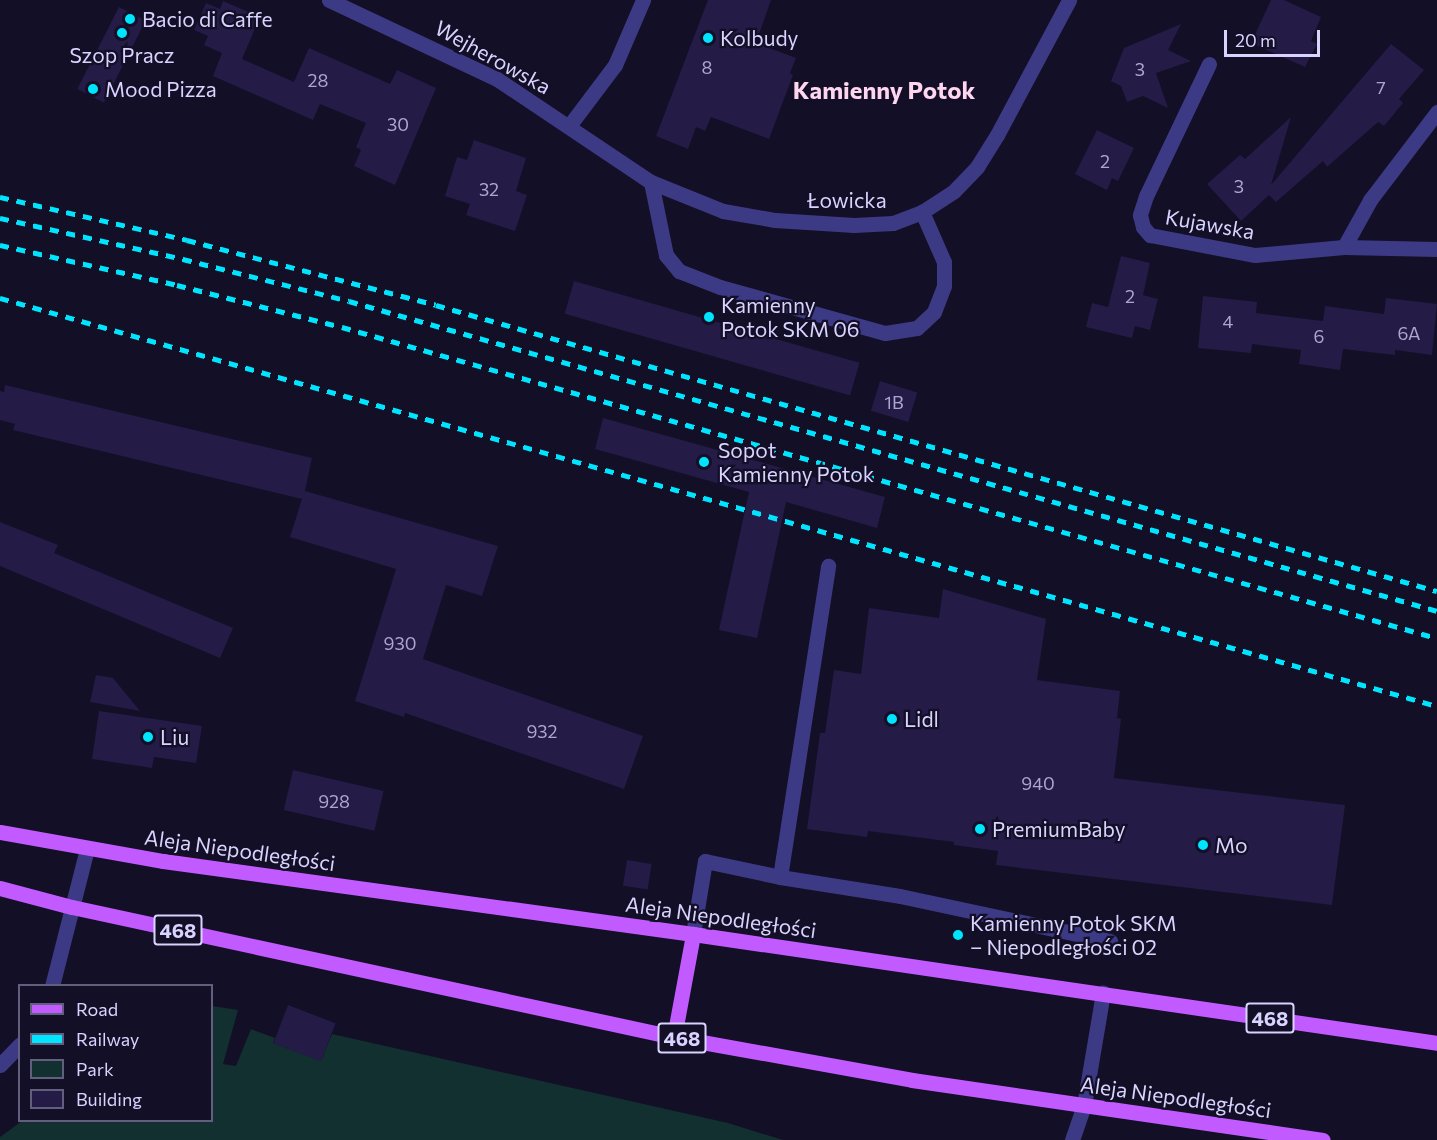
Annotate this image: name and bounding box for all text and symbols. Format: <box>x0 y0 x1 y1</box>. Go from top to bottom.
place label: Bacio di Caffe <box>142 6 272 32</box>
marker: Bacio di Caffe <box>123 12 137 26</box>
street label: Wejherowska <box>431 15 555 99</box>
scale bar <box>1227 18 1323 56</box>
place label: Kolbudy <box>720 25 798 51</box>
marker: Szop Pracz <box>115 26 129 40</box>
text: 20 m <box>1235 29 1276 51</box>
marker: Kolbudy <box>701 31 715 45</box>
place label: Szop Pracz <box>70 42 174 68</box>
house number: 8 <box>702 56 712 78</box>
house number: 3 <box>1135 58 1145 80</box>
house number: 28 <box>308 69 328 91</box>
place label: Mood Pizza <box>105 76 217 102</box>
district label: Kamienny Potok <box>793 76 975 104</box>
house number: 7 <box>1376 76 1386 98</box>
marker: Mood Pizza <box>86 82 100 96</box>
house number: 30 <box>387 113 409 135</box>
house number: 2 <box>1100 150 1110 172</box>
house number: 3 <box>1234 175 1244 197</box>
house number: 32 <box>479 178 499 200</box>
street label: Łowicka <box>807 187 887 213</box>
street label: Kujawska <box>1163 204 1257 244</box>
house number: 2 <box>1125 285 1135 307</box>
place label: Kamienny Potok SKM 06 <box>721 292 860 342</box>
marker: Kamienny Potok SKM 06 <box>702 310 716 324</box>
house number: 4 <box>1223 310 1233 332</box>
house number: 6A <box>1398 322 1420 344</box>
house number: 6 <box>1314 325 1324 347</box>
house number: 1B <box>884 391 904 413</box>
place label: Sopot Kamienny Potok <box>718 437 874 487</box>
marker: Sopot Kamienny Potok <box>695 453 713 471</box>
house number: 930 <box>384 632 416 654</box>
place label: Lidl <box>904 706 939 732</box>
marker: Lidl <box>885 712 899 726</box>
house number: 932 <box>526 720 558 742</box>
place label: Liu <box>160 724 189 750</box>
marker: Liu <box>141 730 155 744</box>
house number: 940 <box>1021 772 1055 794</box>
house number: 928 <box>318 790 350 812</box>
place label: PremiumBaby <box>992 816 1126 842</box>
marker: PremiumBaby <box>973 822 987 836</box>
street label: Aleja Niepodległości <box>143 824 337 876</box>
place label: Mo <box>1215 832 1248 858</box>
marker: Mo <box>1196 838 1210 852</box>
street label: Aleja Niepodległości <box>624 891 818 943</box>
place label: Kamienny Potok SKM – Niepodległości 02 <box>970 910 1177 960</box>
road number: 468 <box>152 913 204 947</box>
marker: Kamienny Potok SKM – Niepodległości 02 <box>951 928 965 942</box>
legend <box>18 984 213 1122</box>
text: Road <box>76 998 118 1020</box>
road number: 468 <box>1244 1001 1296 1035</box>
road number: 468 <box>656 1021 708 1055</box>
text: Railway <box>76 1028 139 1050</box>
text: Park <box>76 1058 114 1080</box>
street label: Aleja Niepodległości <box>1079 1071 1273 1123</box>
text: Building <box>76 1088 142 1110</box>

